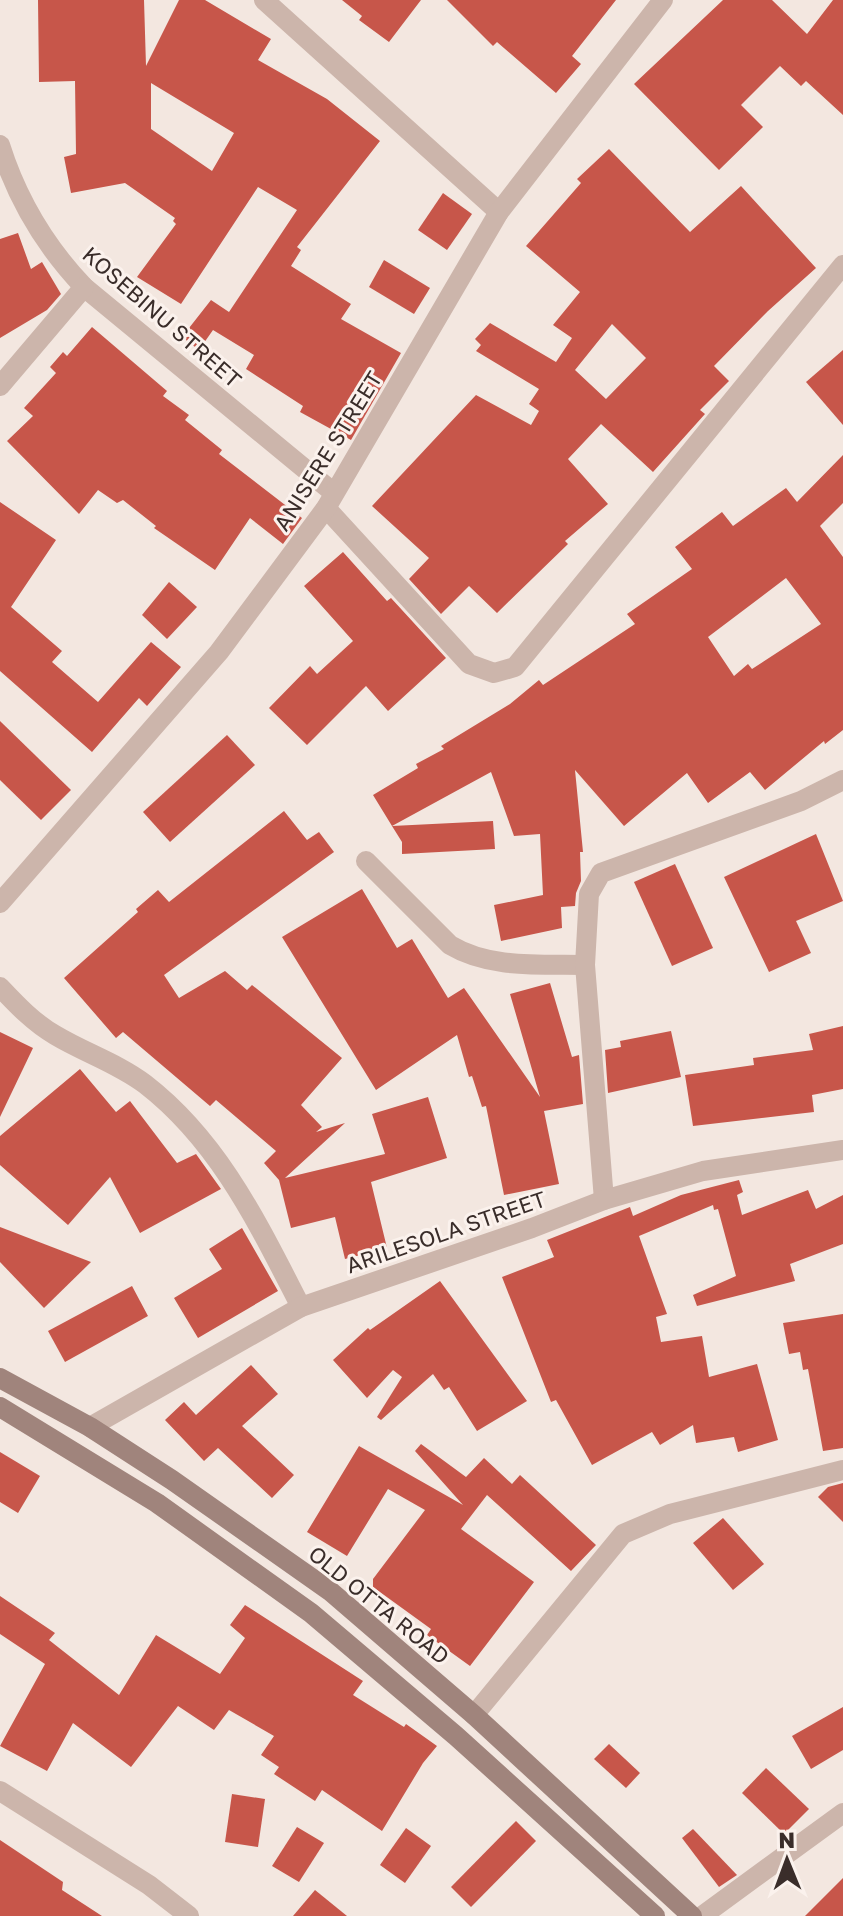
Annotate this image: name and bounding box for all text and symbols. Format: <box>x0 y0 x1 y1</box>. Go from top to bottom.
street label: KOSEBINU STREET <box>77 240 248 393</box>
street label: ANISERE STREET <box>268 366 388 535</box>
street label: ARILESOLA STREET <box>342 1185 550 1278</box>
street label: OLD OTTA ROAD <box>304 1540 455 1670</box>
north arrow <box>747 1820 827 1900</box>
text: N <box>778 1826 795 1853</box>

